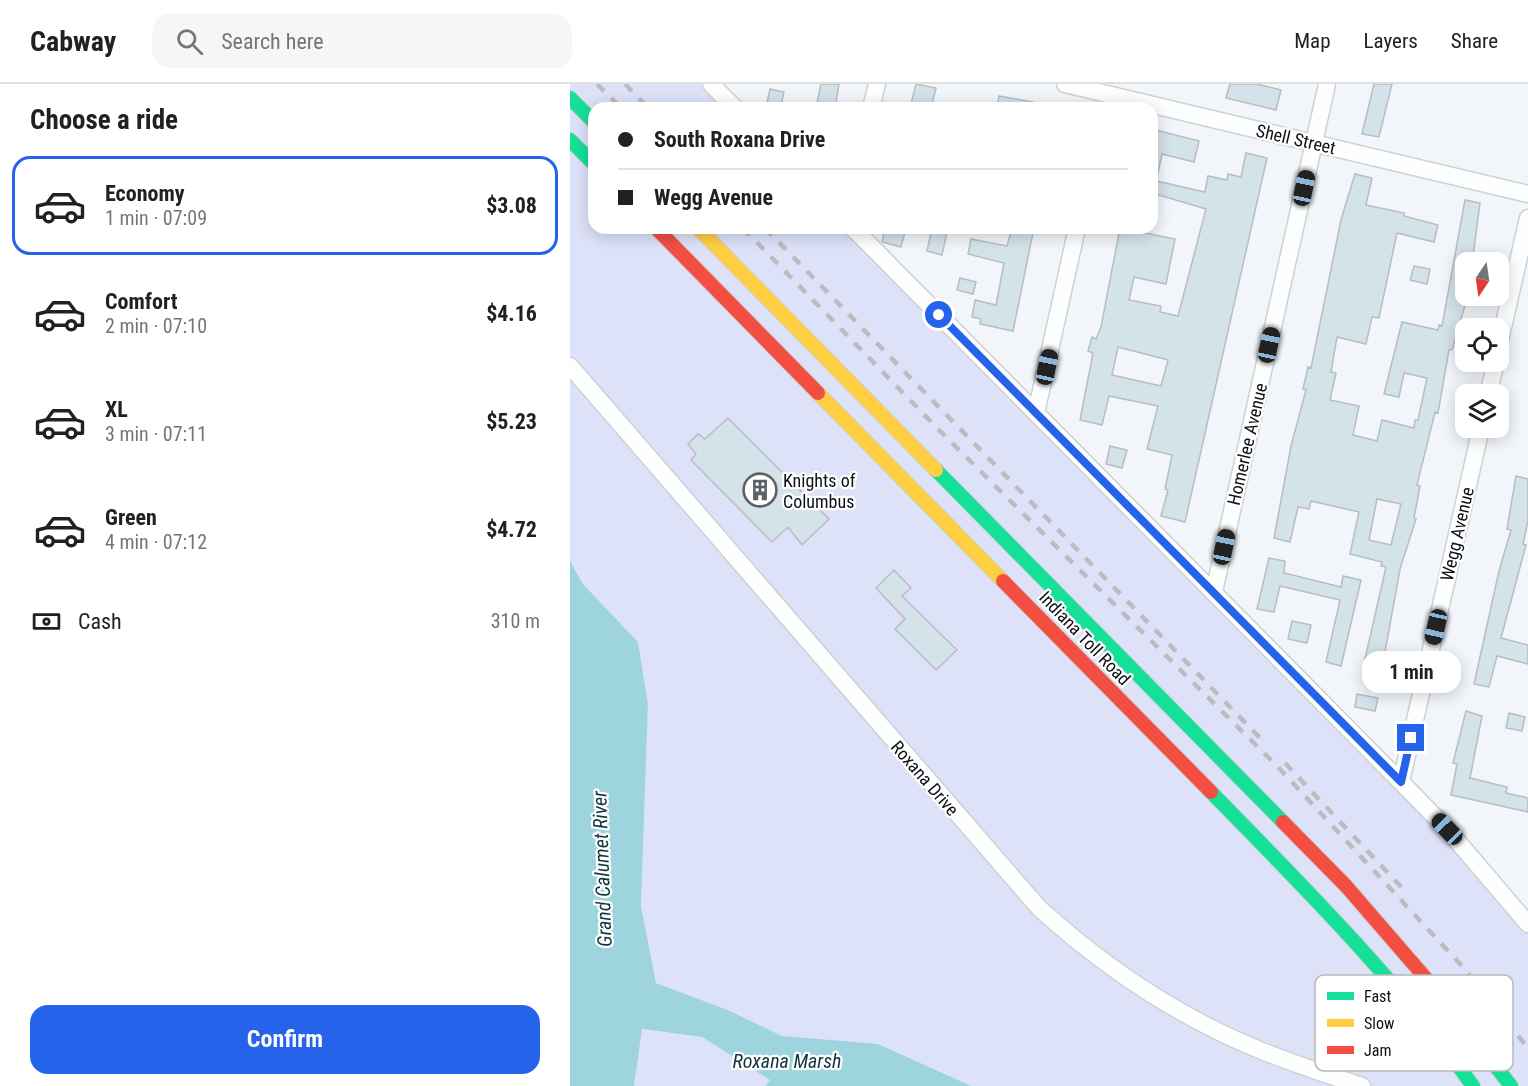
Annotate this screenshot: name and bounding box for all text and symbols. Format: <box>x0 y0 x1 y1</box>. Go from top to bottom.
search box <box>152 14 572 68</box>
text: Cabway <box>30 25 116 58</box>
icon: search <box>173 25 206 58</box>
text: Search here <box>221 29 324 54</box>
text: Map <box>1294 29 1331 53</box>
text: Layers <box>1364 29 1418 53</box>
text: Share <box>1451 29 1498 53</box>
text: Choose a ride <box>30 104 178 136</box>
street label: Shell Street <box>1254 120 1338 158</box>
text: South Roxana Drive <box>654 127 825 152</box>
car <box>1291 169 1317 207</box>
icon: car <box>33 179 87 233</box>
text: Economy <box>105 181 185 206</box>
text: Wegg Avenue <box>654 185 773 210</box>
text: $3.08 <box>486 193 537 218</box>
text: 1 min · 07:09 <box>105 206 207 230</box>
north arrow <box>1455 252 1509 306</box>
map controls <box>1455 252 1509 438</box>
icon: car <box>33 287 87 341</box>
text: Comfort <box>105 289 178 314</box>
text: $4.16 <box>486 301 537 326</box>
route start <box>925 301 952 328</box>
text: 2 min · 07:10 <box>105 314 207 338</box>
button: locate <box>1455 318 1509 372</box>
car <box>1256 326 1282 364</box>
car <box>1034 348 1060 386</box>
street label: Homerlee Avenue <box>1223 381 1271 507</box>
button: layers <box>1455 384 1509 438</box>
icon: car <box>33 395 87 449</box>
text: XL <box>105 397 128 422</box>
text: $5.23 <box>486 409 537 434</box>
text: 3 min · 07:11 <box>105 422 207 446</box>
place label: Knights of Columbus <box>783 470 856 512</box>
building icon: Knights of Columbus <box>742 472 778 508</box>
street label: Wegg Avenue <box>1436 485 1478 583</box>
icon: car <box>33 503 87 557</box>
text: Green <box>105 505 157 530</box>
text: $4.72 <box>486 517 537 542</box>
car <box>1211 528 1237 566</box>
text: 4 min · 07:12 <box>105 530 207 554</box>
street label: Indiana Toll Road <box>1035 587 1135 689</box>
icon: cash <box>30 605 63 638</box>
car <box>1423 607 1449 647</box>
text: Cash <box>78 609 122 634</box>
text: 310 m <box>491 609 540 633</box>
callout: 1 min <box>1362 651 1460 693</box>
text: 1 min <box>1389 660 1434 684</box>
route end <box>1397 724 1424 751</box>
street label: Roxana Drive <box>887 736 963 820</box>
water label: Grand Calumet River <box>587 790 617 947</box>
car <box>1428 810 1466 848</box>
legend <box>1315 975 1513 1071</box>
text: Fast <box>1364 987 1391 1006</box>
button: Confirm <box>30 1005 540 1074</box>
text: Slow <box>1364 1014 1394 1033</box>
text: Jam <box>1364 1041 1391 1060</box>
water label: Roxana Marsh <box>733 1049 841 1073</box>

